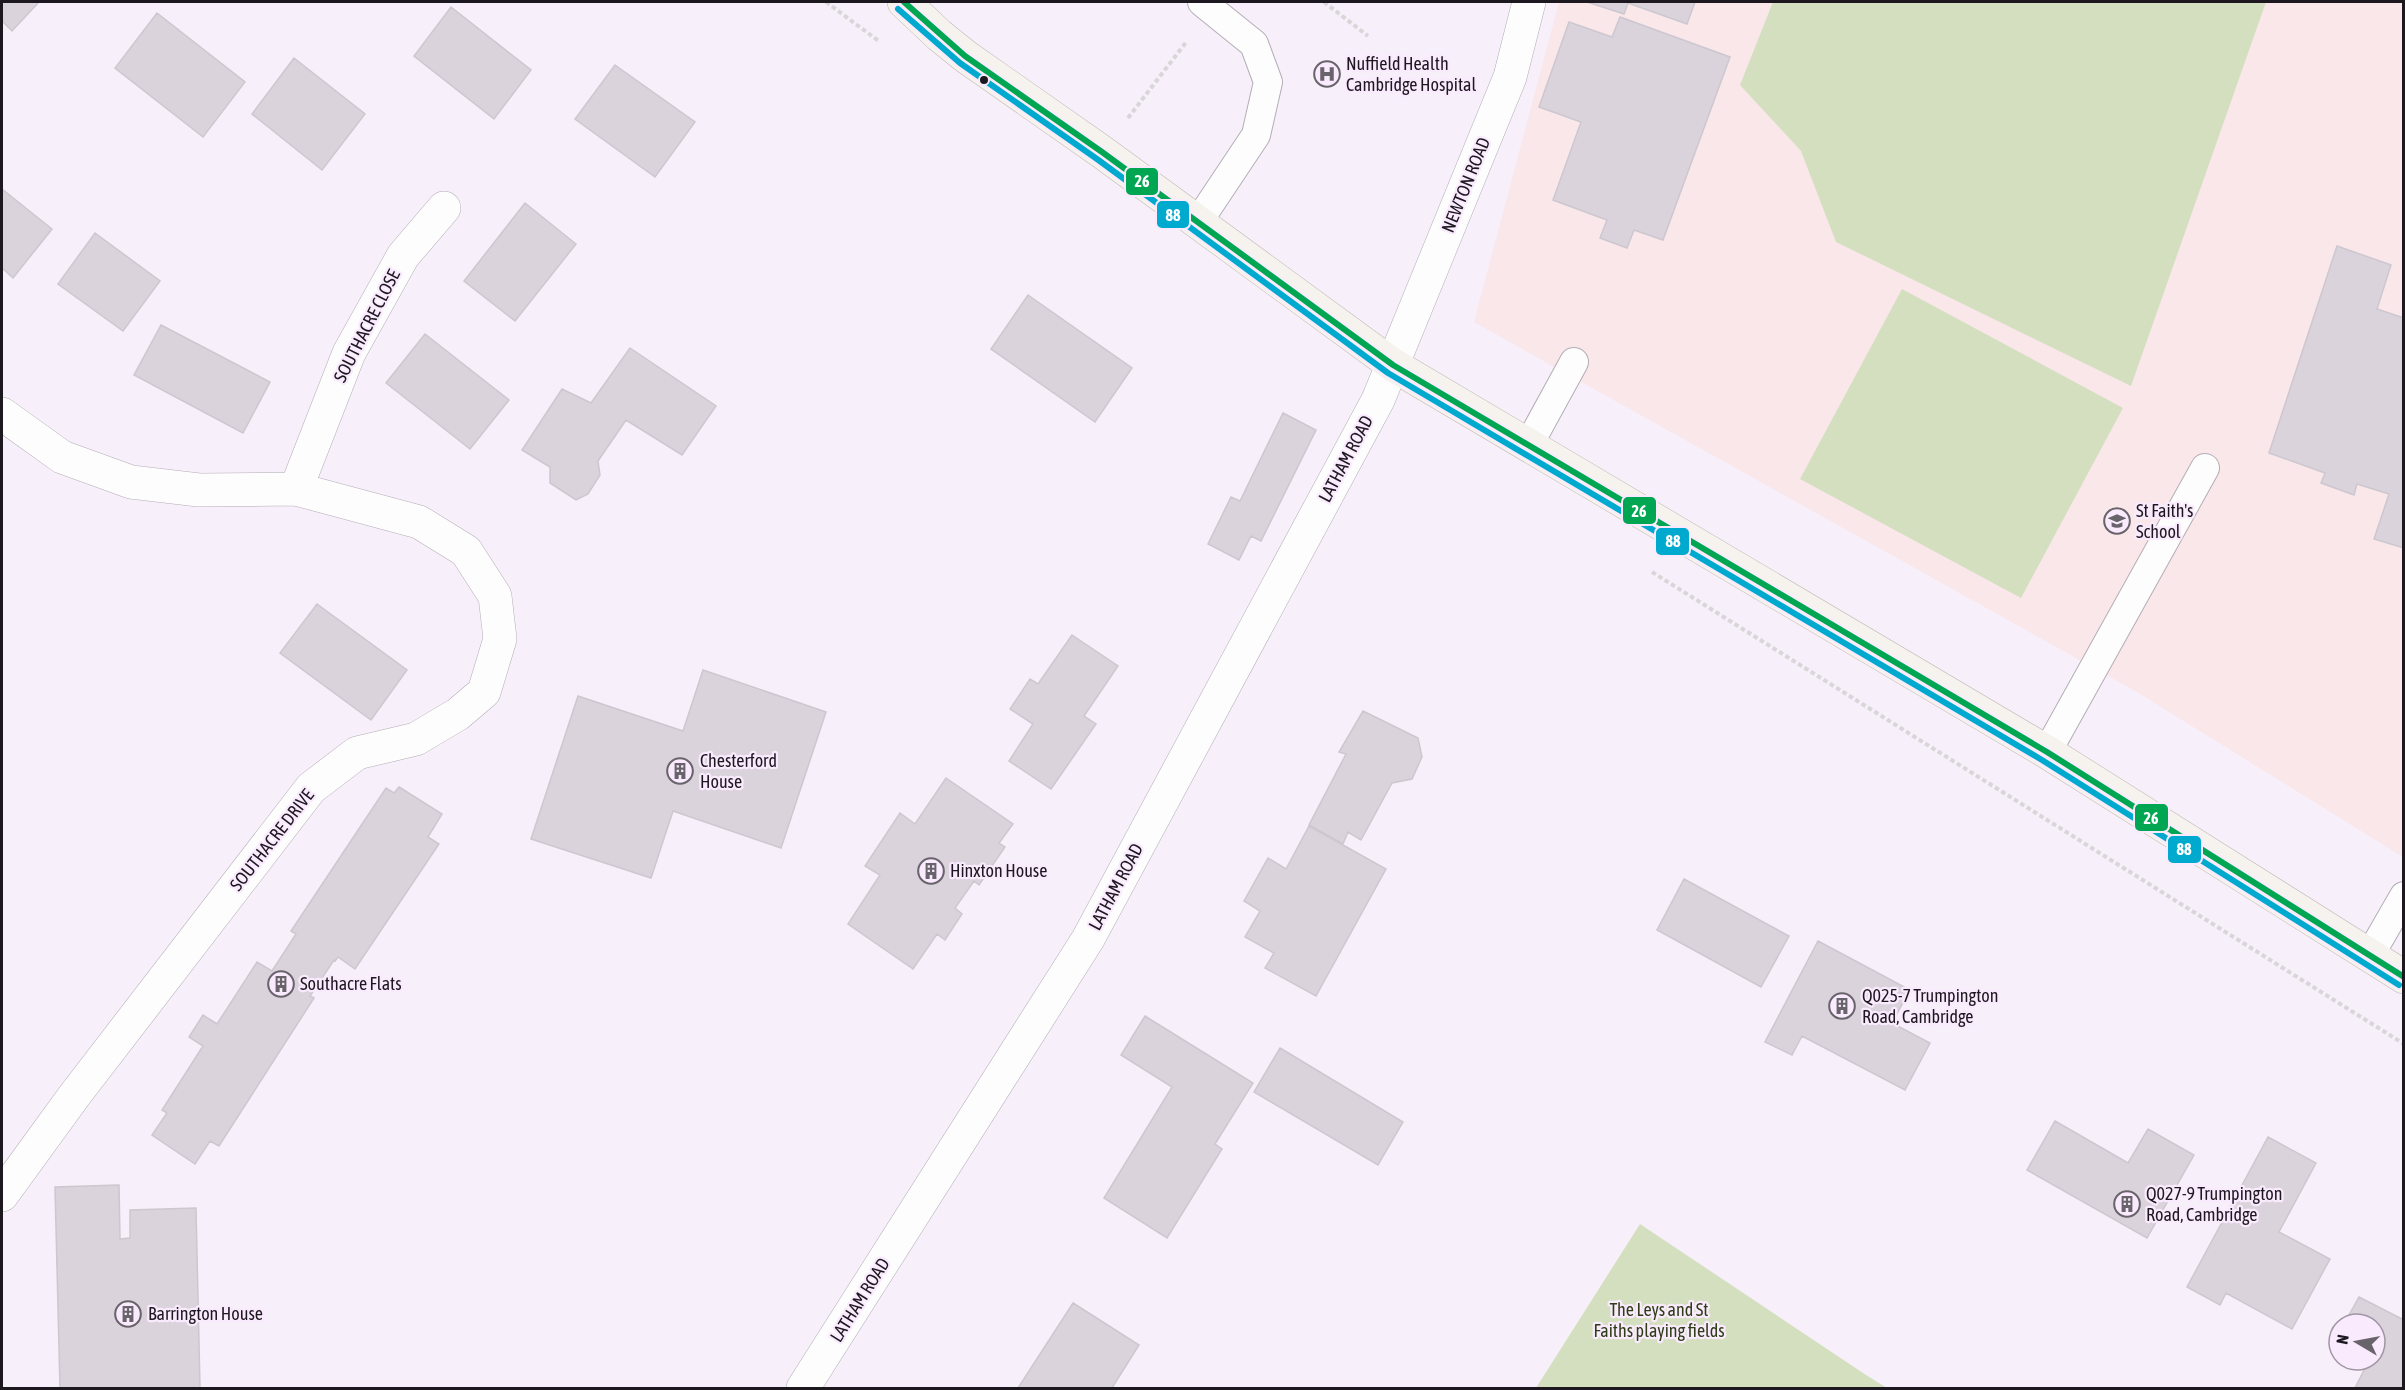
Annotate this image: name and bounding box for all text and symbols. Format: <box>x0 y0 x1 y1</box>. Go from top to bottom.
place label: Nuffield Health Cambridge Hospital <box>1346 53 1476 95</box>
hospital icon: Nuffield Health Cambridge Hospital <box>1312 59 1342 89</box>
unlabelled marker <box>978 74 990 86</box>
street label: NEWTON ROAD <box>1437 134 1494 235</box>
line badge: 26 <box>1125 167 1159 196</box>
text: 26 <box>1134 172 1150 190</box>
line badge: 88 <box>1156 200 1190 229</box>
text: 88 <box>1165 206 1181 224</box>
street label: SOUTHACRE CLOSE <box>329 266 404 386</box>
street label: LATHAM ROAD <box>1314 412 1377 506</box>
line badge: 26 <box>1622 496 1657 525</box>
place label: St Faith's School <box>2136 500 2193 542</box>
text: 26 <box>1631 502 1647 520</box>
school or university icon: St Faith's School <box>2102 506 2132 536</box>
line badge: 88 <box>1655 527 1690 556</box>
text: 88 <box>1665 532 1681 550</box>
place label: Chesterford House <box>700 750 777 792</box>
building icon: Chesterford House <box>665 756 695 786</box>
street label: SOUTHACRE DRIVE <box>225 784 318 895</box>
line badge: 26 <box>2134 803 2169 832</box>
text: 26 <box>2143 809 2159 827</box>
line badge: 88 <box>2167 835 2202 864</box>
street label: LATHAM ROAD <box>1084 840 1147 934</box>
text: 88 <box>2176 840 2192 858</box>
building icon: Hinxton House <box>916 856 946 886</box>
place label: Hinxton House <box>950 860 1047 881</box>
building icon: Southacre Flats <box>266 969 296 999</box>
place label: Southacre Flats <box>300 973 402 994</box>
place label: Q025-7 Trumpington Road, Cambridge <box>1862 985 1998 1027</box>
building icon: Q025-7 Trumpington Road, Cambridge <box>1827 991 1857 1021</box>
place label: Q027-9 Trumpington Road, Cambridge <box>2146 1183 2282 1225</box>
building icon: Q027-9 Trumpington Road, Cambridge <box>2112 1189 2142 1219</box>
street label: LATHAM ROAD <box>825 1254 894 1346</box>
building icon: Barrington House <box>113 1299 143 1329</box>
park label: The Leys and St Faiths playing fields <box>1593 1299 1725 1341</box>
place label: Barrington House <box>148 1303 263 1324</box>
north arrow <box>2327 1312 2387 1372</box>
text: N <box>2333 1333 2352 1346</box>

